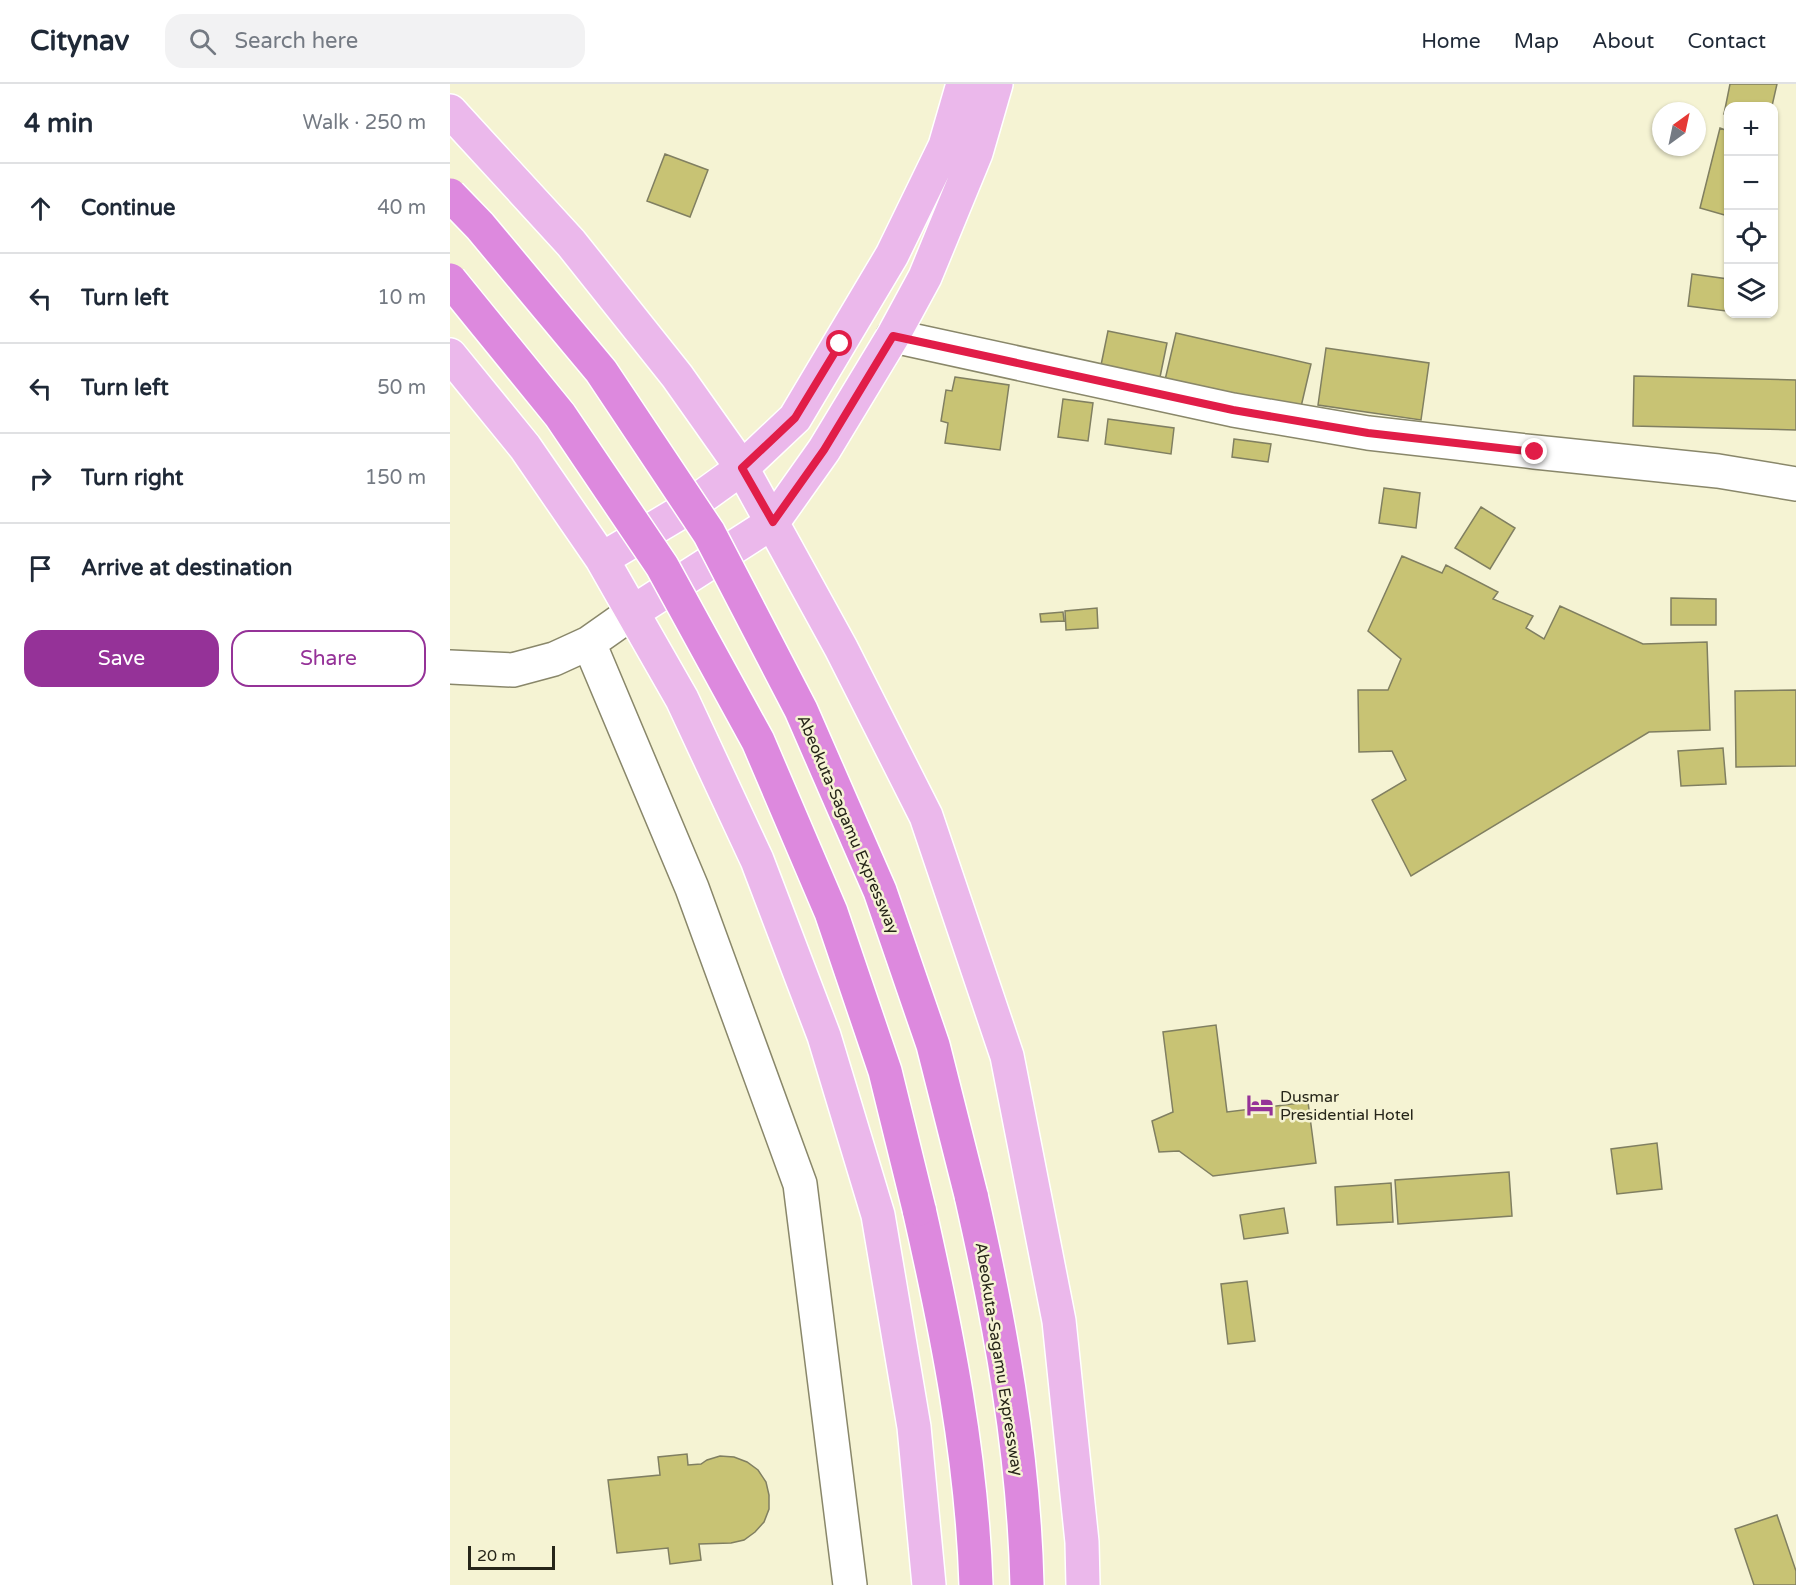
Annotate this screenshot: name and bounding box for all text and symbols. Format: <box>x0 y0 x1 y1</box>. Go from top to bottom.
search box <box>165 14 585 68</box>
text: Citynav <box>30 24 129 58</box>
icon: search <box>186 25 219 58</box>
text: Search here <box>234 28 358 54</box>
text: Home <box>1421 29 1481 54</box>
text: Map <box>1514 29 1559 54</box>
text: About <box>1592 29 1654 54</box>
text: Contact <box>1687 29 1766 54</box>
north arrow <box>1652 102 1706 156</box>
map controls <box>1724 102 1778 318</box>
button: + <box>1724 102 1778 156</box>
text: 4 min <box>24 108 93 139</box>
text: Walk · 250 m <box>303 111 426 135</box>
button: − <box>1724 156 1778 210</box>
icon: ahead <box>24 192 57 225</box>
text: Continue <box>81 195 176 221</box>
text: 40 m <box>377 196 426 220</box>
button: locate <box>1724 210 1778 264</box>
button: layers <box>1724 264 1778 318</box>
icon: left <box>24 282 57 315</box>
text: Turn left <box>81 285 169 311</box>
text: 10 m <box>377 286 426 310</box>
route start <box>826 330 852 356</box>
icon: left <box>24 372 57 405</box>
text: Turn left <box>81 375 169 401</box>
text: 50 m <box>377 376 426 400</box>
route end <box>1521 438 1547 464</box>
icon: right <box>24 462 57 495</box>
text: Turn right <box>81 465 183 491</box>
text: 150 m <box>365 466 426 490</box>
icon: arrive <box>24 552 57 585</box>
text: Arrive at destination <box>81 555 292 581</box>
button: Save <box>24 630 219 687</box>
button: Share <box>231 630 426 687</box>
street label: Abeokuta-Sagamu Expressway <box>793 712 904 937</box>
place label: Dusmar Presidential Hotel <box>1280 1087 1414 1125</box>
hotel icon: Dusmar Presidential Hotel <box>1245 1090 1275 1120</box>
street label: Abeokuta-Sagamu Expressway <box>971 1241 1027 1478</box>
scale bar <box>468 1543 555 1570</box>
text: 20 m <box>477 1546 516 1566</box>

